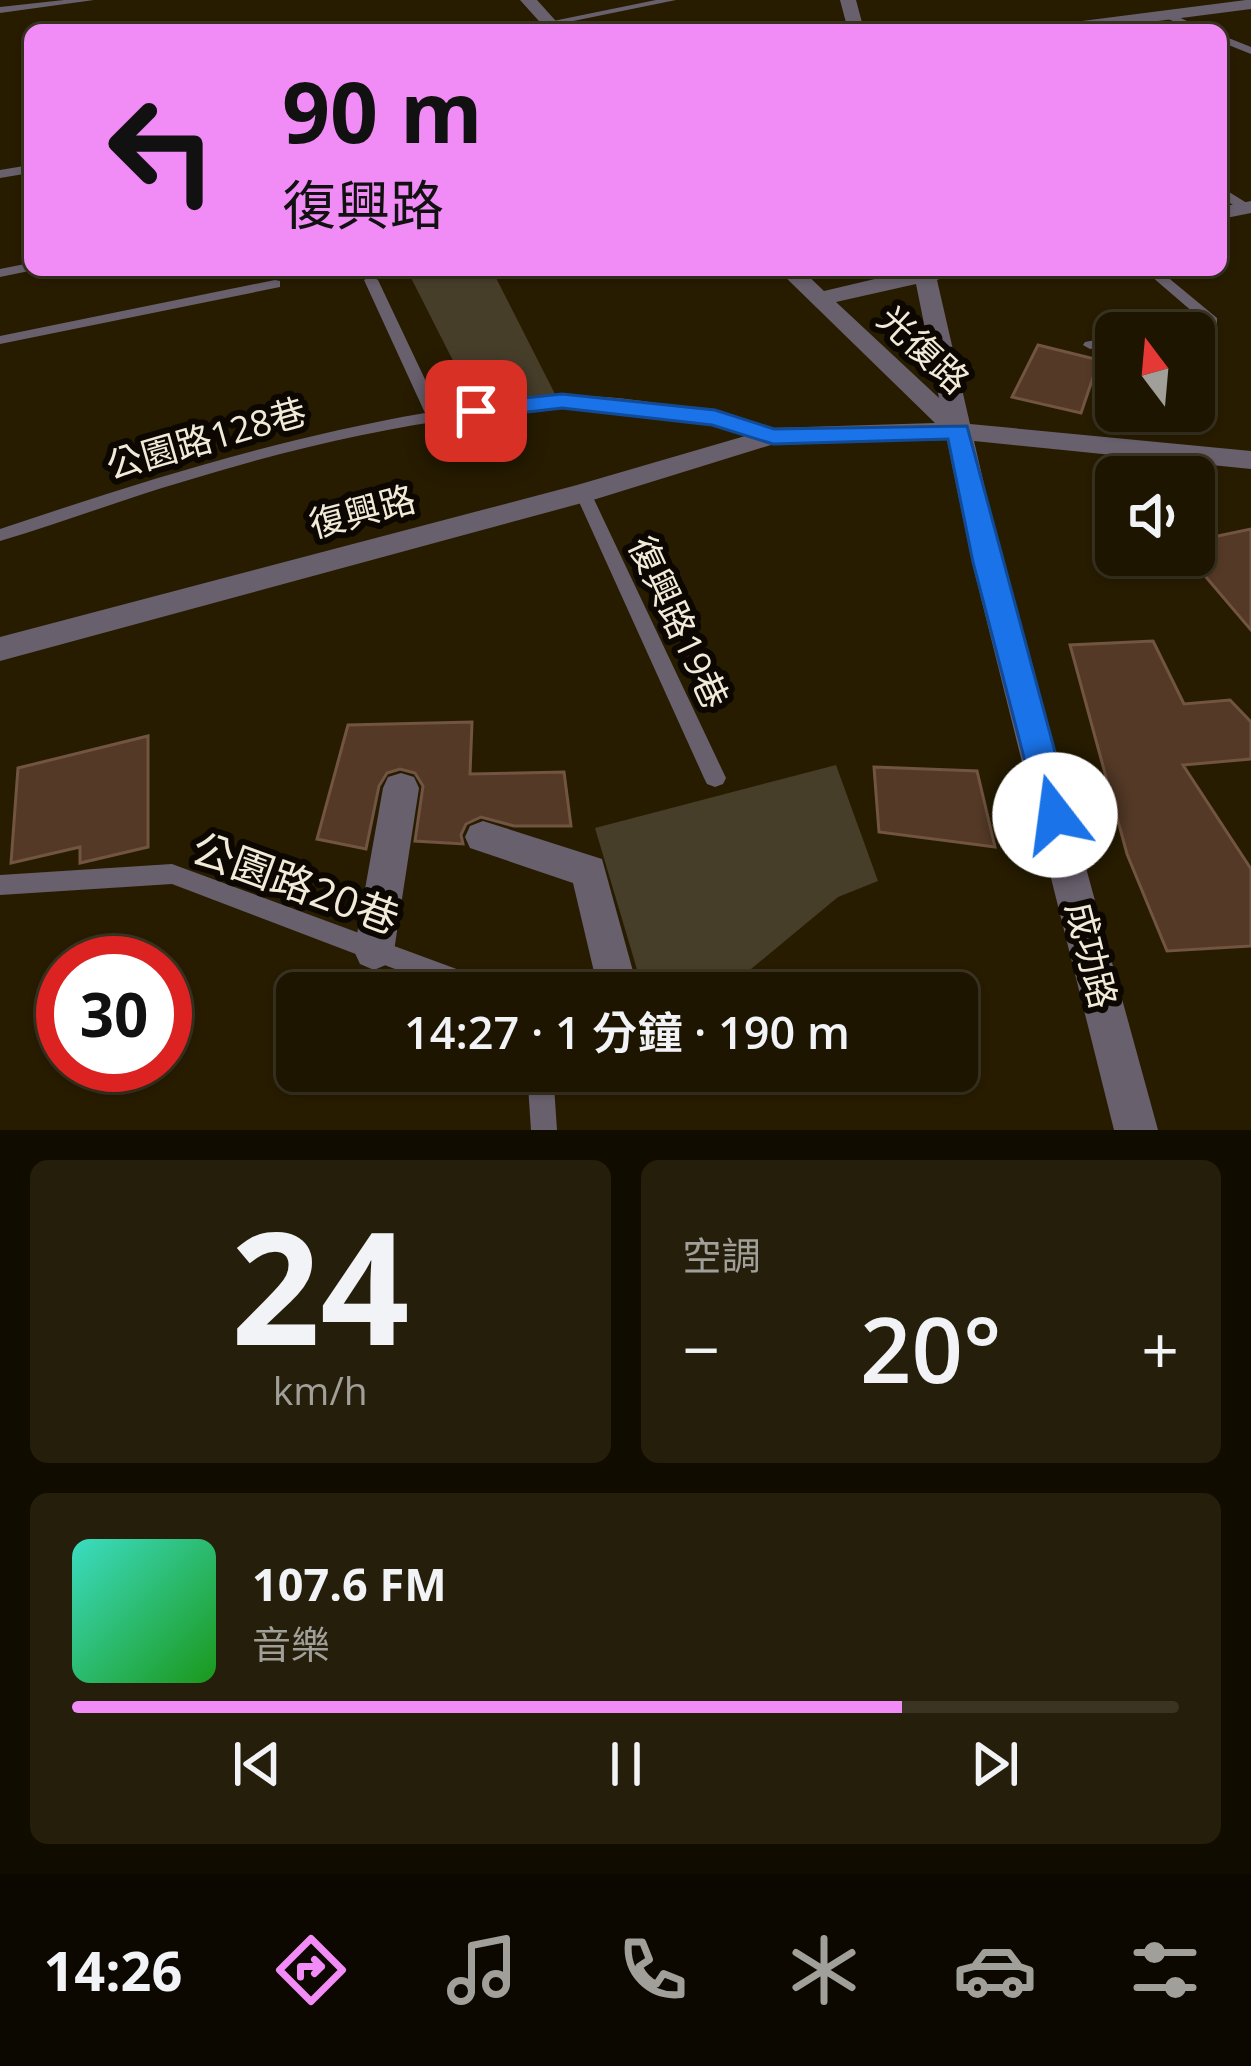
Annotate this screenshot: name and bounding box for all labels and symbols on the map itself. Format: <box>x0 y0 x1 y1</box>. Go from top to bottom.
street label: 光復路 <box>868 294 980 404</box>
north arrow <box>1095 312 1215 432</box>
pin <box>425 360 527 462</box>
street label: 公園路128巷 <box>100 386 312 490</box>
street label: 復興路 <box>303 473 421 549</box>
street label: 復興路19巷 <box>618 528 740 716</box>
position arrow <box>992 752 1118 878</box>
street label: 公園路20巷 <box>185 818 407 946</box>
street label: 成功路 <box>1055 897 1129 1013</box>
speed limit sign: 30 <box>36 936 192 1092</box>

